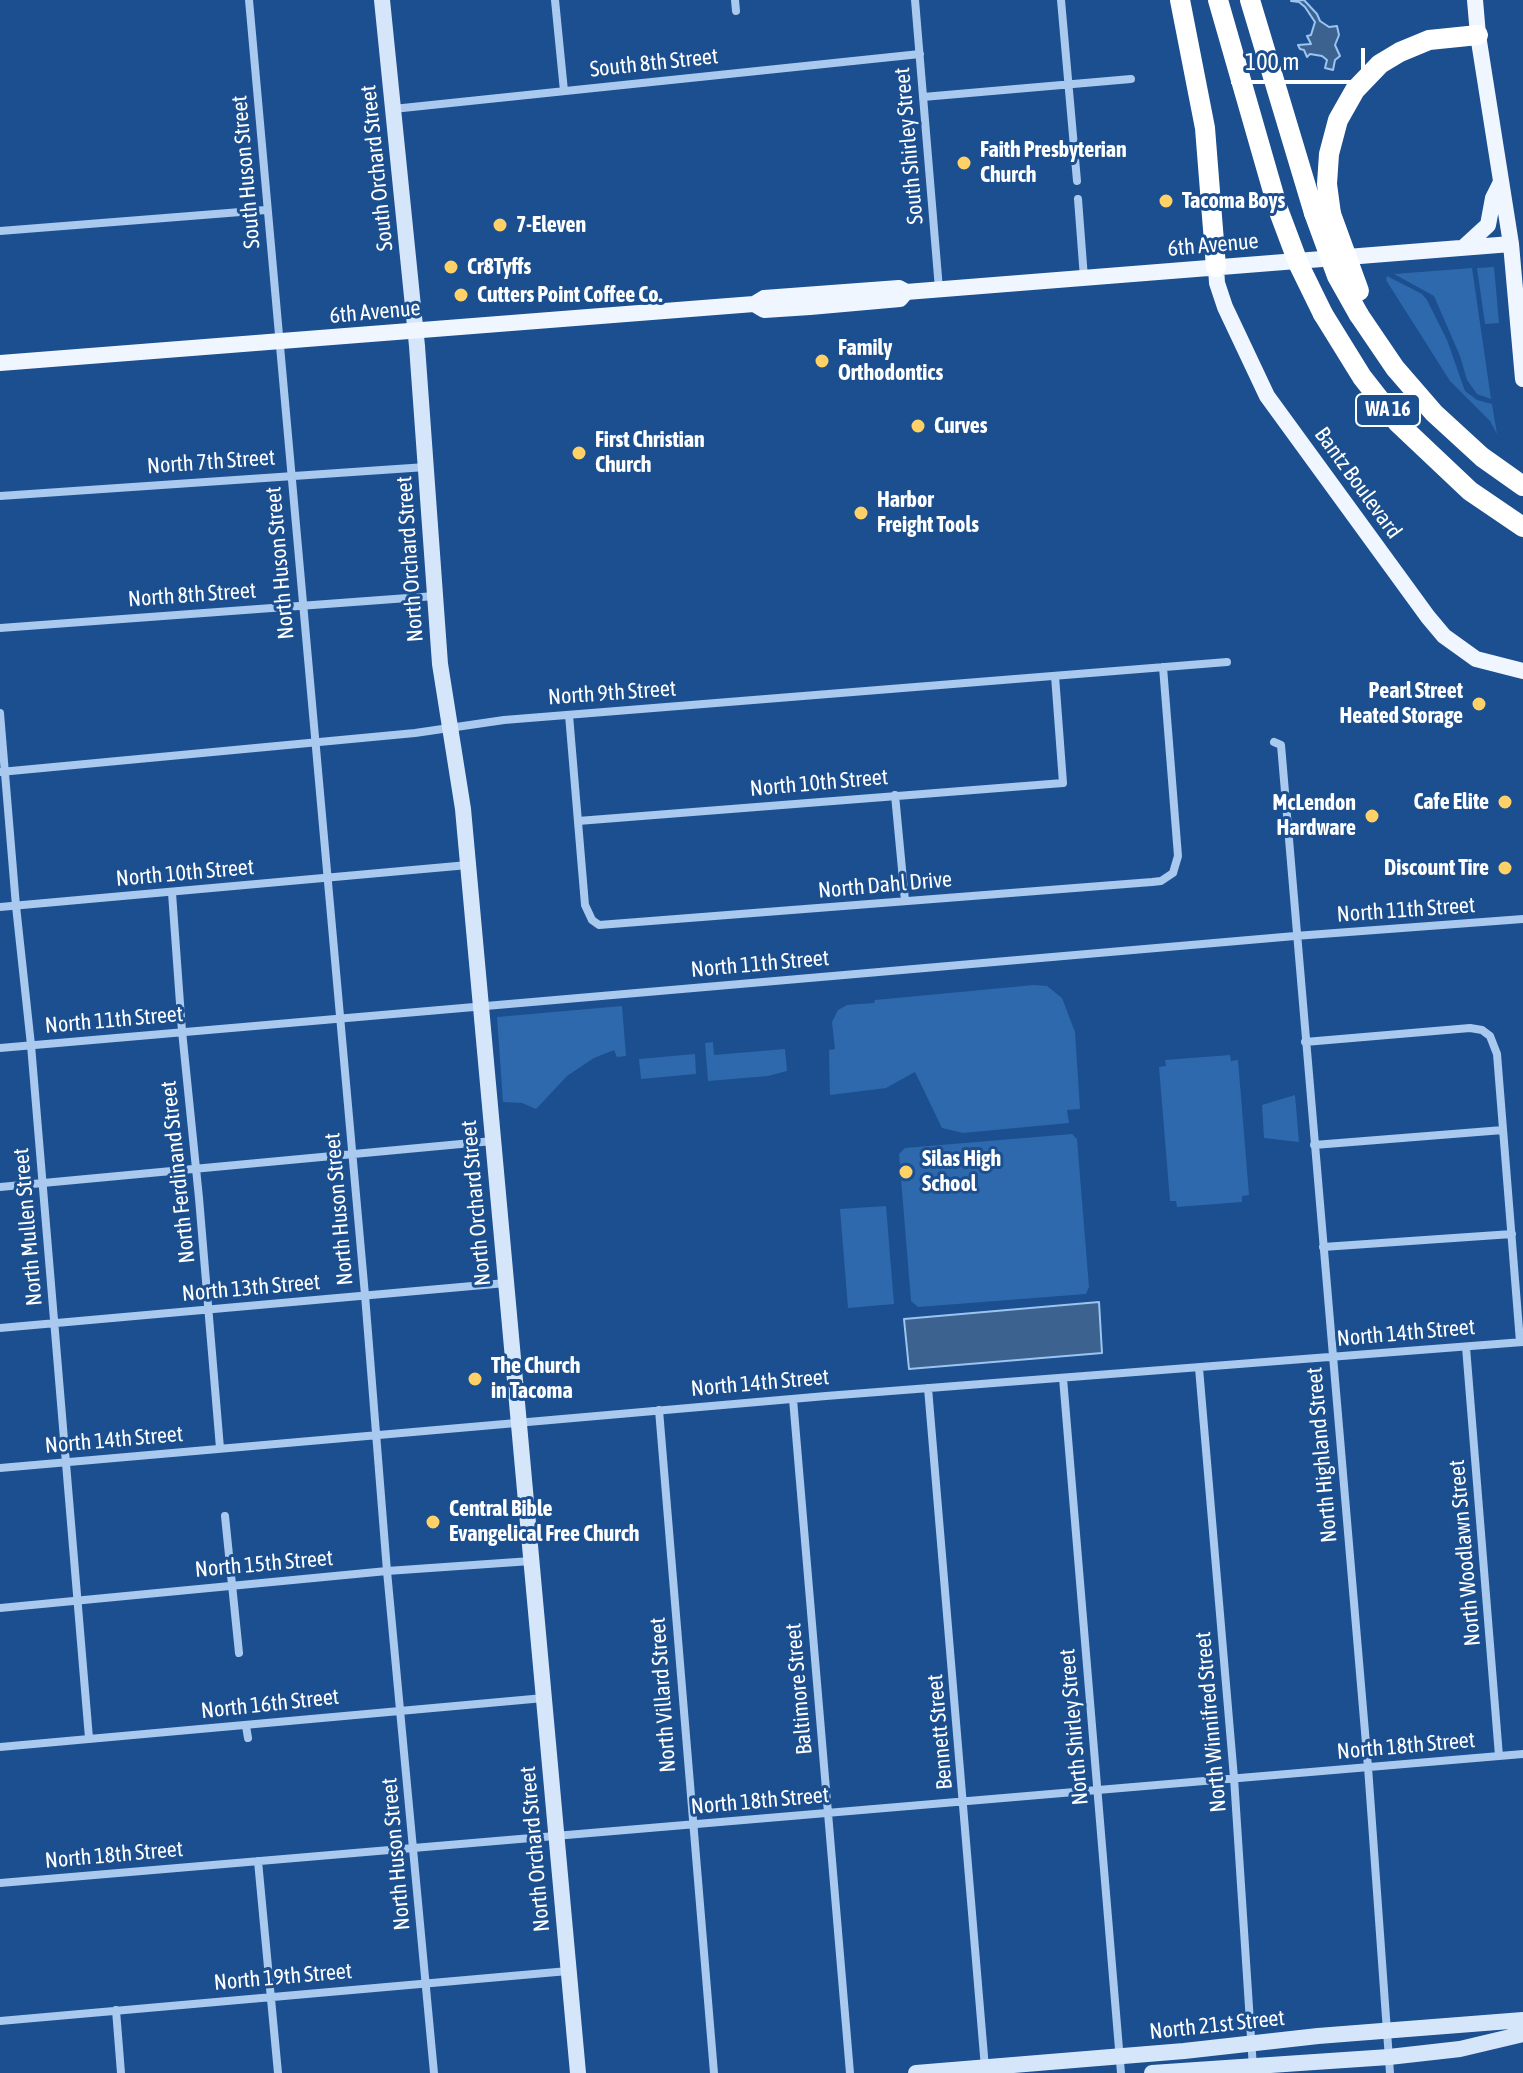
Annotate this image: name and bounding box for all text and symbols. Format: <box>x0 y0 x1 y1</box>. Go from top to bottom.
scale bar <box>1235 32 1369 82</box>
street label: South 8th Street <box>589 43 719 83</box>
text: 100 m <box>1245 48 1299 75</box>
street label: South Shirley Street <box>889 66 929 226</box>
street label: South Orchard Street <box>355 84 399 252</box>
street label: South Huson Street <box>226 94 266 250</box>
place label: Faith Presbyterian Church <box>980 137 1127 188</box>
marker: Faith Presbyterian Church <box>955 154 973 172</box>
place label: Tacoma Boys <box>1182 188 1285 214</box>
marker: Tacoma Boys <box>1157 192 1175 210</box>
place label: 7-Eleven <box>516 212 586 238</box>
marker: 7-Eleven <box>491 216 509 234</box>
street label: 6th Avenue <box>1166 228 1260 262</box>
place label: Cr8Tyffs <box>467 254 531 280</box>
marker: Cr8Tyffs <box>442 258 460 276</box>
place label: Cutters Point Coffee Co. <box>477 282 662 308</box>
marker: Cutters Point Coffee Co. <box>452 286 470 304</box>
street label: 6th Avenue <box>328 295 422 329</box>
place label: Family Orthodontics <box>838 335 943 386</box>
marker: Family Orthodontics <box>813 352 831 370</box>
road number: WA 16 <box>1356 394 1420 426</box>
place label: Curves <box>934 413 988 439</box>
marker: Curves <box>909 417 927 435</box>
street label: Bantz Boulevard <box>1309 422 1407 544</box>
place label: First Christian Church <box>595 427 705 478</box>
street label: North 7th Street <box>146 444 276 480</box>
marker: First Christian Church <box>570 444 588 462</box>
street label: North Orchard Street <box>391 475 429 643</box>
street label: North Huson Street <box>260 486 300 640</box>
place label: Harbor Freight Tools <box>877 487 979 538</box>
marker: Harbor Freight Tools <box>852 504 870 522</box>
street label: North 8th Street <box>127 577 257 613</box>
street label: North 9th Street <box>547 675 677 711</box>
place label: Pearl Street Heated Storage <box>1340 678 1463 730</box>
marker: Pearl Street Heated Storage <box>1470 695 1488 713</box>
street label: North 10th Street <box>749 764 889 802</box>
place label: Cafe Elite <box>1413 789 1489 815</box>
place label: McLendon Hardware <box>1273 790 1356 842</box>
marker: Cafe Elite <box>1496 793 1514 811</box>
marker: McLendon Hardware <box>1363 807 1381 825</box>
street label: North 10th Street <box>115 854 255 892</box>
place label: Discount Tire <box>1384 855 1489 881</box>
marker: Discount Tire <box>1496 859 1514 877</box>
street label: North Dahl Drive <box>817 866 953 904</box>
street label: North 11th Street <box>1336 892 1476 928</box>
street label: North 11th Street <box>690 945 830 983</box>
street label: North 11th Street <box>44 1001 184 1039</box>
street label: North Ferdinand Street <box>155 1079 201 1265</box>
street label: North Orchard Street <box>456 1119 496 1287</box>
street label: North Huson Street <box>319 1132 359 1286</box>
place label: Silas High School <box>922 1146 1001 1198</box>
street label: North Mullen Street <box>8 1147 48 1307</box>
marker: Silas High School <box>897 1163 915 1181</box>
street label: North 13th Street <box>181 1269 321 1307</box>
street label: North 14th Street <box>1336 1314 1476 1352</box>
place label: The Church in Tacoma <box>491 1353 580 1404</box>
street label: North 14th Street <box>690 1364 830 1402</box>
street label: North Highland Street <box>1301 1366 1343 1544</box>
marker: The Church in Tacoma <box>466 1370 484 1388</box>
street label: North 14th Street <box>44 1421 184 1459</box>
street label: North Woodlawn Street <box>1444 1459 1486 1647</box>
place label: Central Bible Evangelical Free Church <box>449 1496 640 1548</box>
marker: Central Bible Evangelical Free Church <box>424 1513 442 1531</box>
street label: North 15th Street <box>194 1545 334 1583</box>
street label: North Villard Street <box>644 1616 682 1774</box>
street label: Baltimore Street <box>780 1622 818 1756</box>
street label: North Winnifred Street <box>1190 1631 1232 1813</box>
street label: North Shirley Street <box>1054 1648 1094 1806</box>
street label: Bennett Street <box>922 1673 958 1791</box>
street label: North 16th Street <box>200 1684 340 1724</box>
street label: North 18th Street <box>1336 1727 1476 1765</box>
street label: North Orchard Street <box>515 1765 555 1933</box>
street label: North Huson Street <box>376 1777 416 1931</box>
street label: North 18th Street <box>690 1782 830 1820</box>
street label: North 18th Street <box>44 1836 184 1874</box>
street label: North 19th Street <box>213 1958 353 1996</box>
street label: North 21st Street <box>1148 2005 1286 2045</box>

